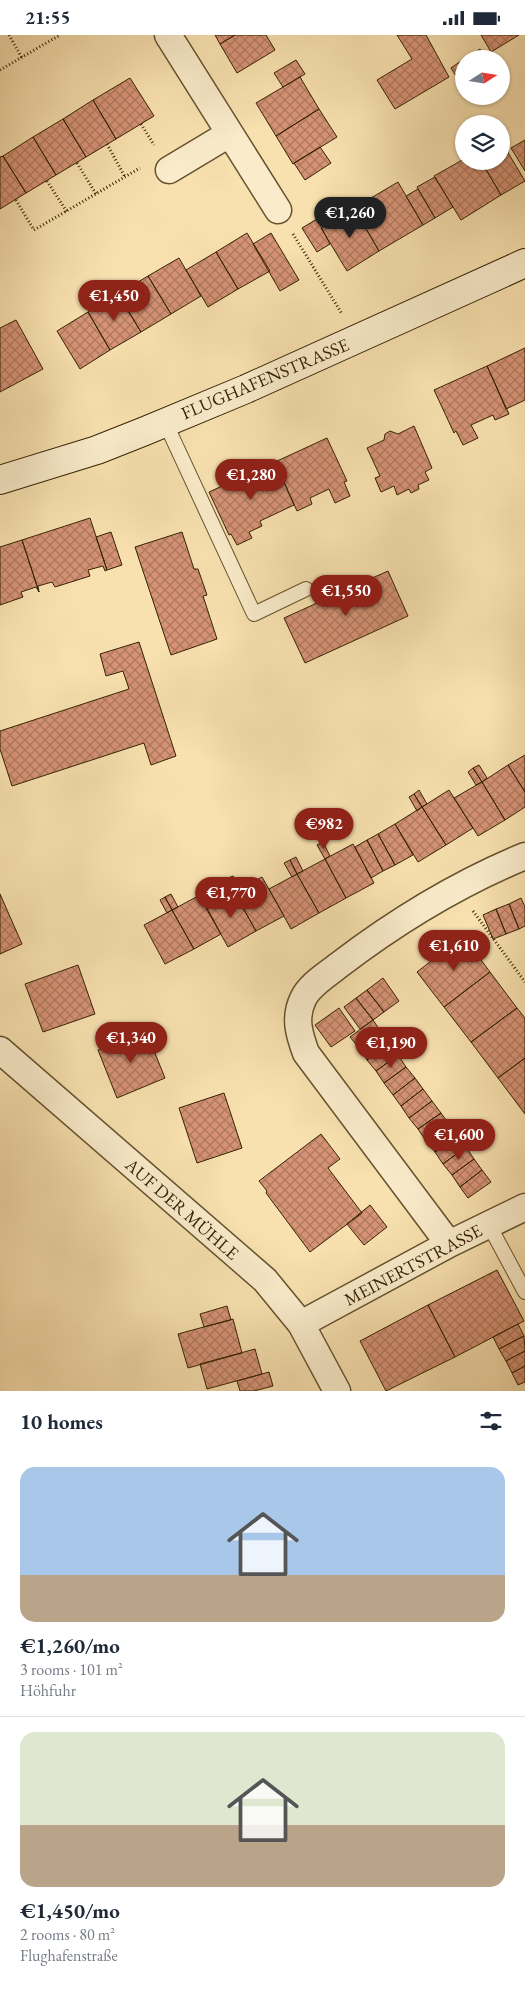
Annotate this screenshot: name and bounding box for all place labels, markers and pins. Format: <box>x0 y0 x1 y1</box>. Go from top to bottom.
pin: €1,260 <box>309 197 391 239</box>
pin: €1,450 <box>73 279 155 322</box>
pin: €1,280 <box>210 459 292 501</box>
pin: €1,550 <box>305 575 387 617</box>
pin: €982 <box>294 807 354 850</box>
pin: €1,770 <box>190 877 272 919</box>
pin: €1,610 <box>413 929 495 972</box>
pin: €1,340 <box>90 1021 172 1064</box>
pin: €1,190 <box>350 1027 432 1069</box>
pin: €1,600 <box>418 1119 500 1161</box>

